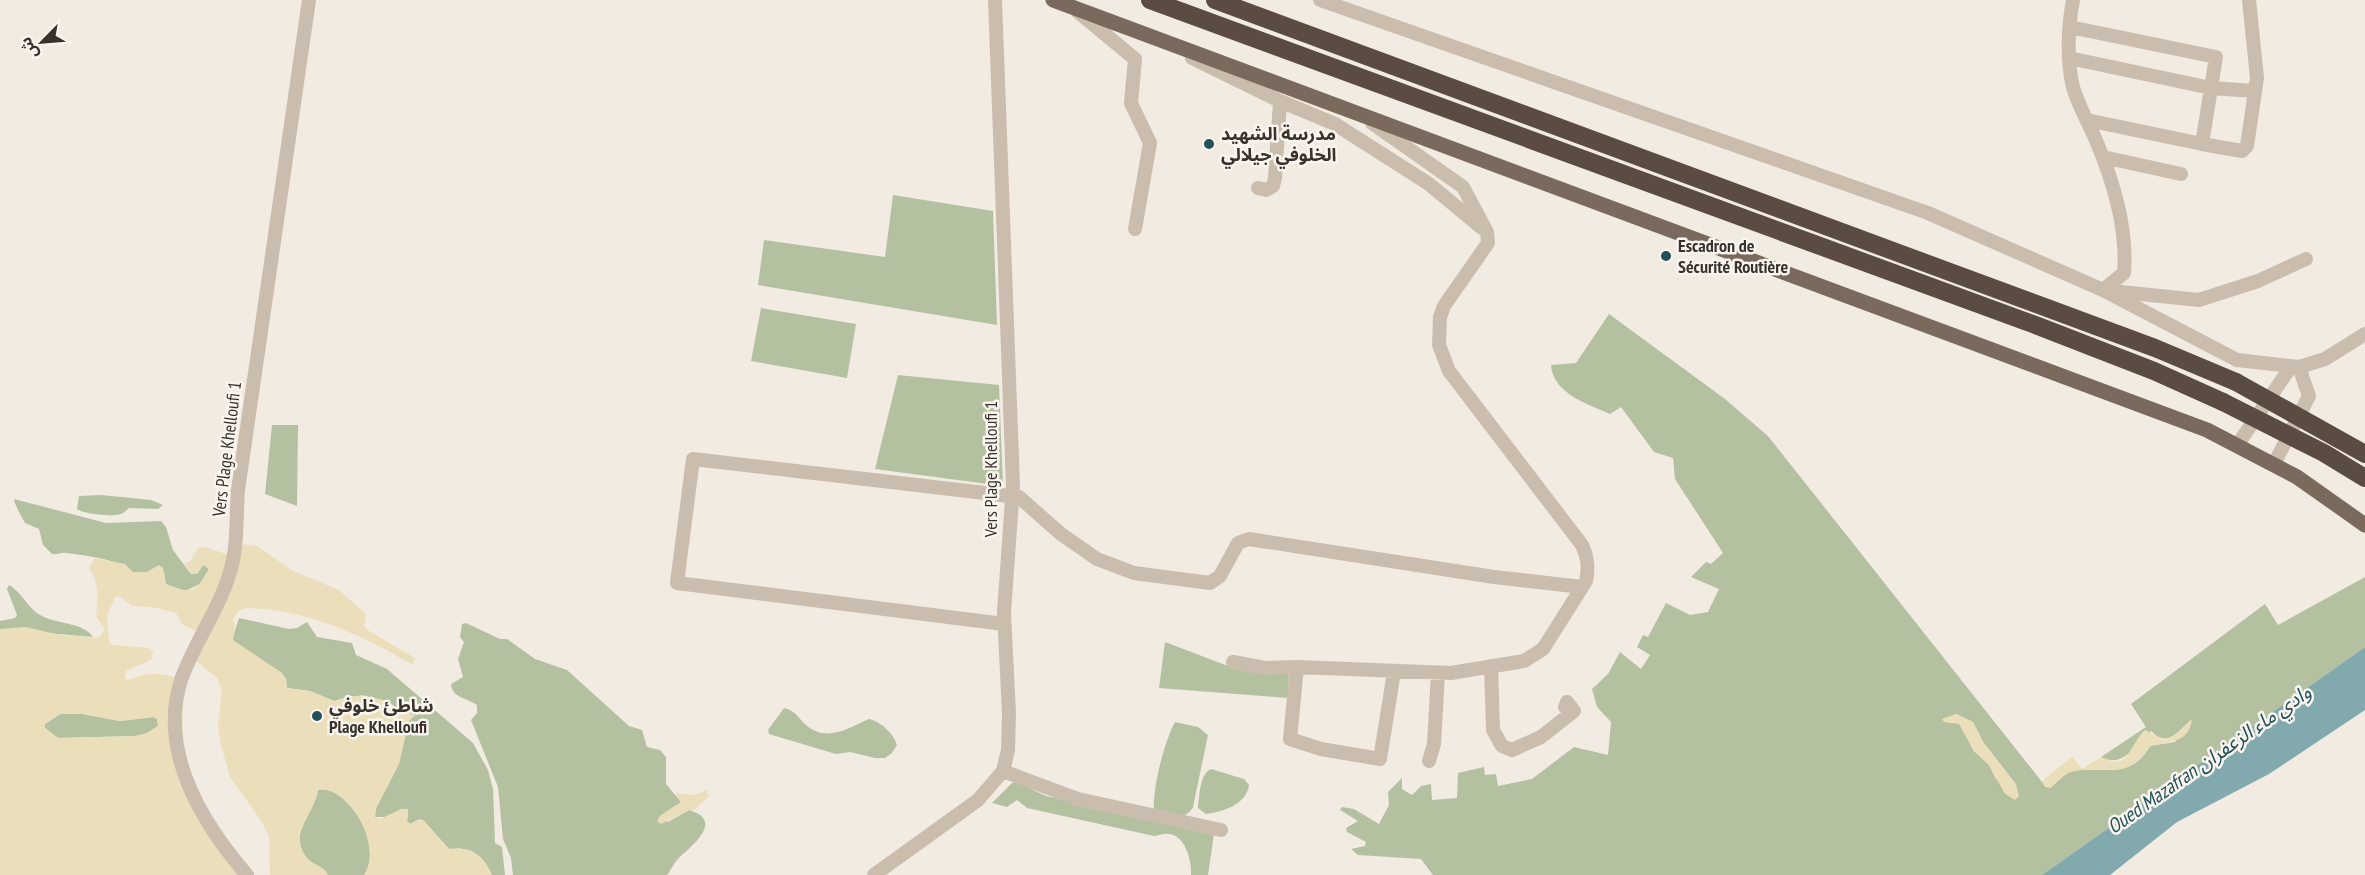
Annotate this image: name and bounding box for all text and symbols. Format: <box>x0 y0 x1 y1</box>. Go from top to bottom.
north arrow <box>12 12 72 72</box>
text: ش <box>15 34 42 62</box>
place label: مدرسة الشهيد الخلوفي جيلالي <box>1221 122 1337 169</box>
marker: مدرسة الشهيد الخلوفي جيلالي <box>1202 137 1216 151</box>
place label: Escadron de Sécurité Routière <box>1678 234 1789 278</box>
marker: Escadron de Sécurité Routière <box>1659 249 1673 263</box>
street label: Vers Plage Khelloufi 1 <box>207 380 246 519</box>
street label: Vers Plage Khelloufi 1 <box>979 401 1002 538</box>
water label: Oued Mazafran وادي ماء الزعفران <box>2102 679 2318 842</box>
place label: شاطئ خلوفي Plage Khelloufi <box>329 694 434 738</box>
marker: شاطئ خلوفي Plage Khelloufi <box>310 709 324 723</box>

